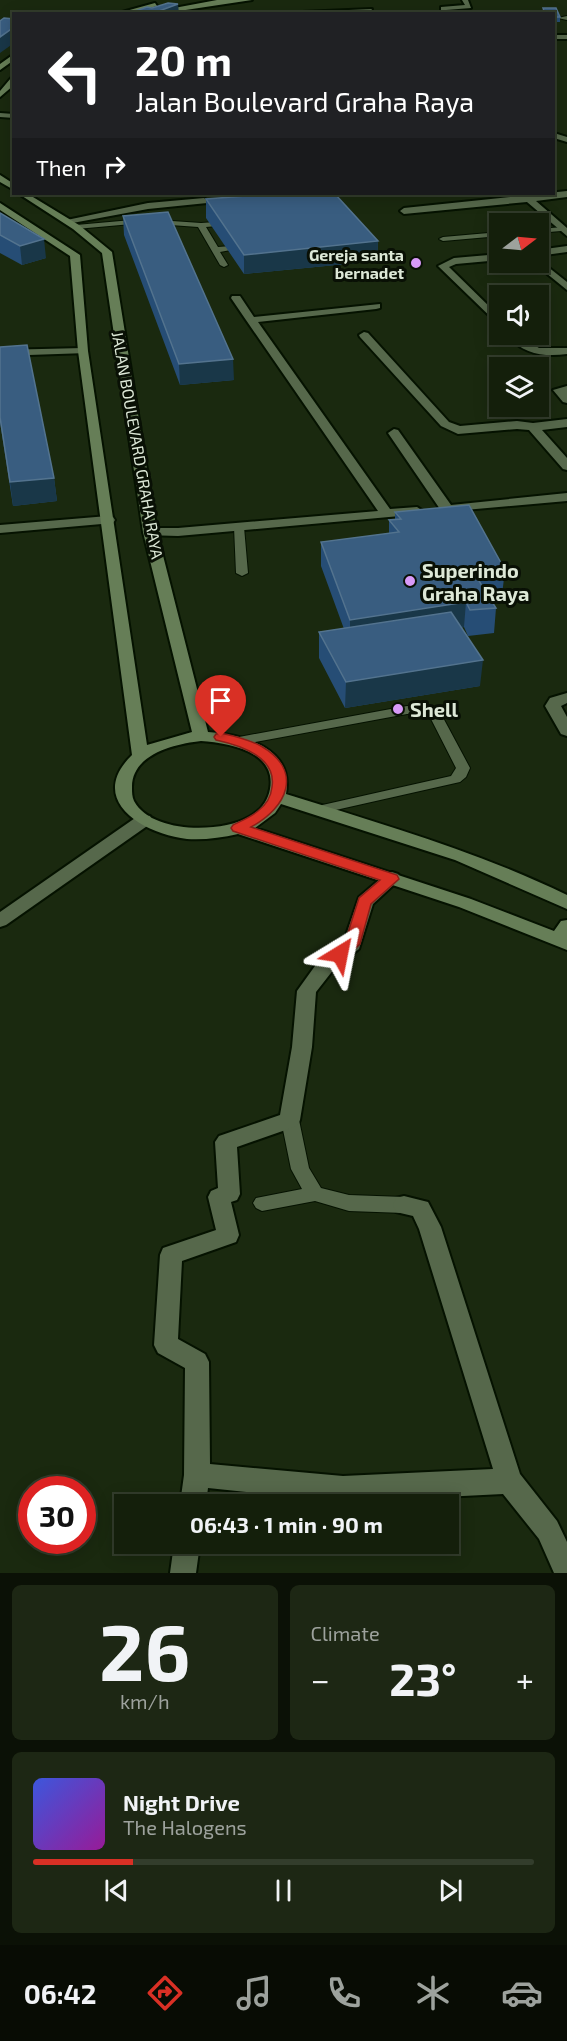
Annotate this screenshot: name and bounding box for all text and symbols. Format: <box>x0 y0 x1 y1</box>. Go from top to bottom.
text: 20 m <box>135 34 232 84</box>
icon: left <box>36 36 114 114</box>
text: Jalan Boulevard Graha Raya <box>135 85 474 117</box>
icon: right <box>98 150 131 183</box>
text: Then <box>36 154 86 180</box>
north arrow <box>489 213 549 273</box>
map controls <box>489 213 549 417</box>
place label: Gereja santa bernadet <box>309 245 404 282</box>
marker: Gereja santa bernadet <box>409 256 423 270</box>
button: sound <box>489 285 549 345</box>
street label: JALAN BOULEVARD GRAHA RAYA <box>109 330 167 560</box>
button: layers <box>489 357 549 417</box>
place label: Superindo Graha Raya <box>422 558 529 606</box>
marker: Superindo Graha Raya <box>403 574 417 588</box>
pin <box>195 675 246 737</box>
icon: arrive <box>204 684 237 717</box>
place label: Shell <box>410 697 459 721</box>
marker: Shell <box>391 702 405 716</box>
position arrow <box>308 922 372 986</box>
speed limit sign: 30 <box>18 1476 96 1554</box>
text: 06:43 · 1 min · 90 m <box>190 1511 383 1537</box>
text: 26 <box>99 1603 190 1697</box>
text: Climate <box>311 1621 380 1645</box>
text: 23° <box>389 1651 456 1705</box>
text: − <box>311 1659 330 1699</box>
text: + <box>516 1659 534 1699</box>
text: km/h <box>120 1689 170 1713</box>
text: Night Drive <box>123 1789 240 1815</box>
text: The Halogens <box>123 1815 247 1839</box>
icon: previous <box>100 1874 133 1907</box>
icon: pause <box>267 1874 300 1907</box>
icon: next <box>434 1874 467 1907</box>
icon: directions <box>144 1972 186 2014</box>
icon: music <box>233 1972 275 2014</box>
icon: phone <box>323 1972 365 2014</box>
icon: climate <box>412 1972 454 2014</box>
icon: car <box>501 1972 543 2014</box>
text: 06:42 <box>24 1977 96 2009</box>

